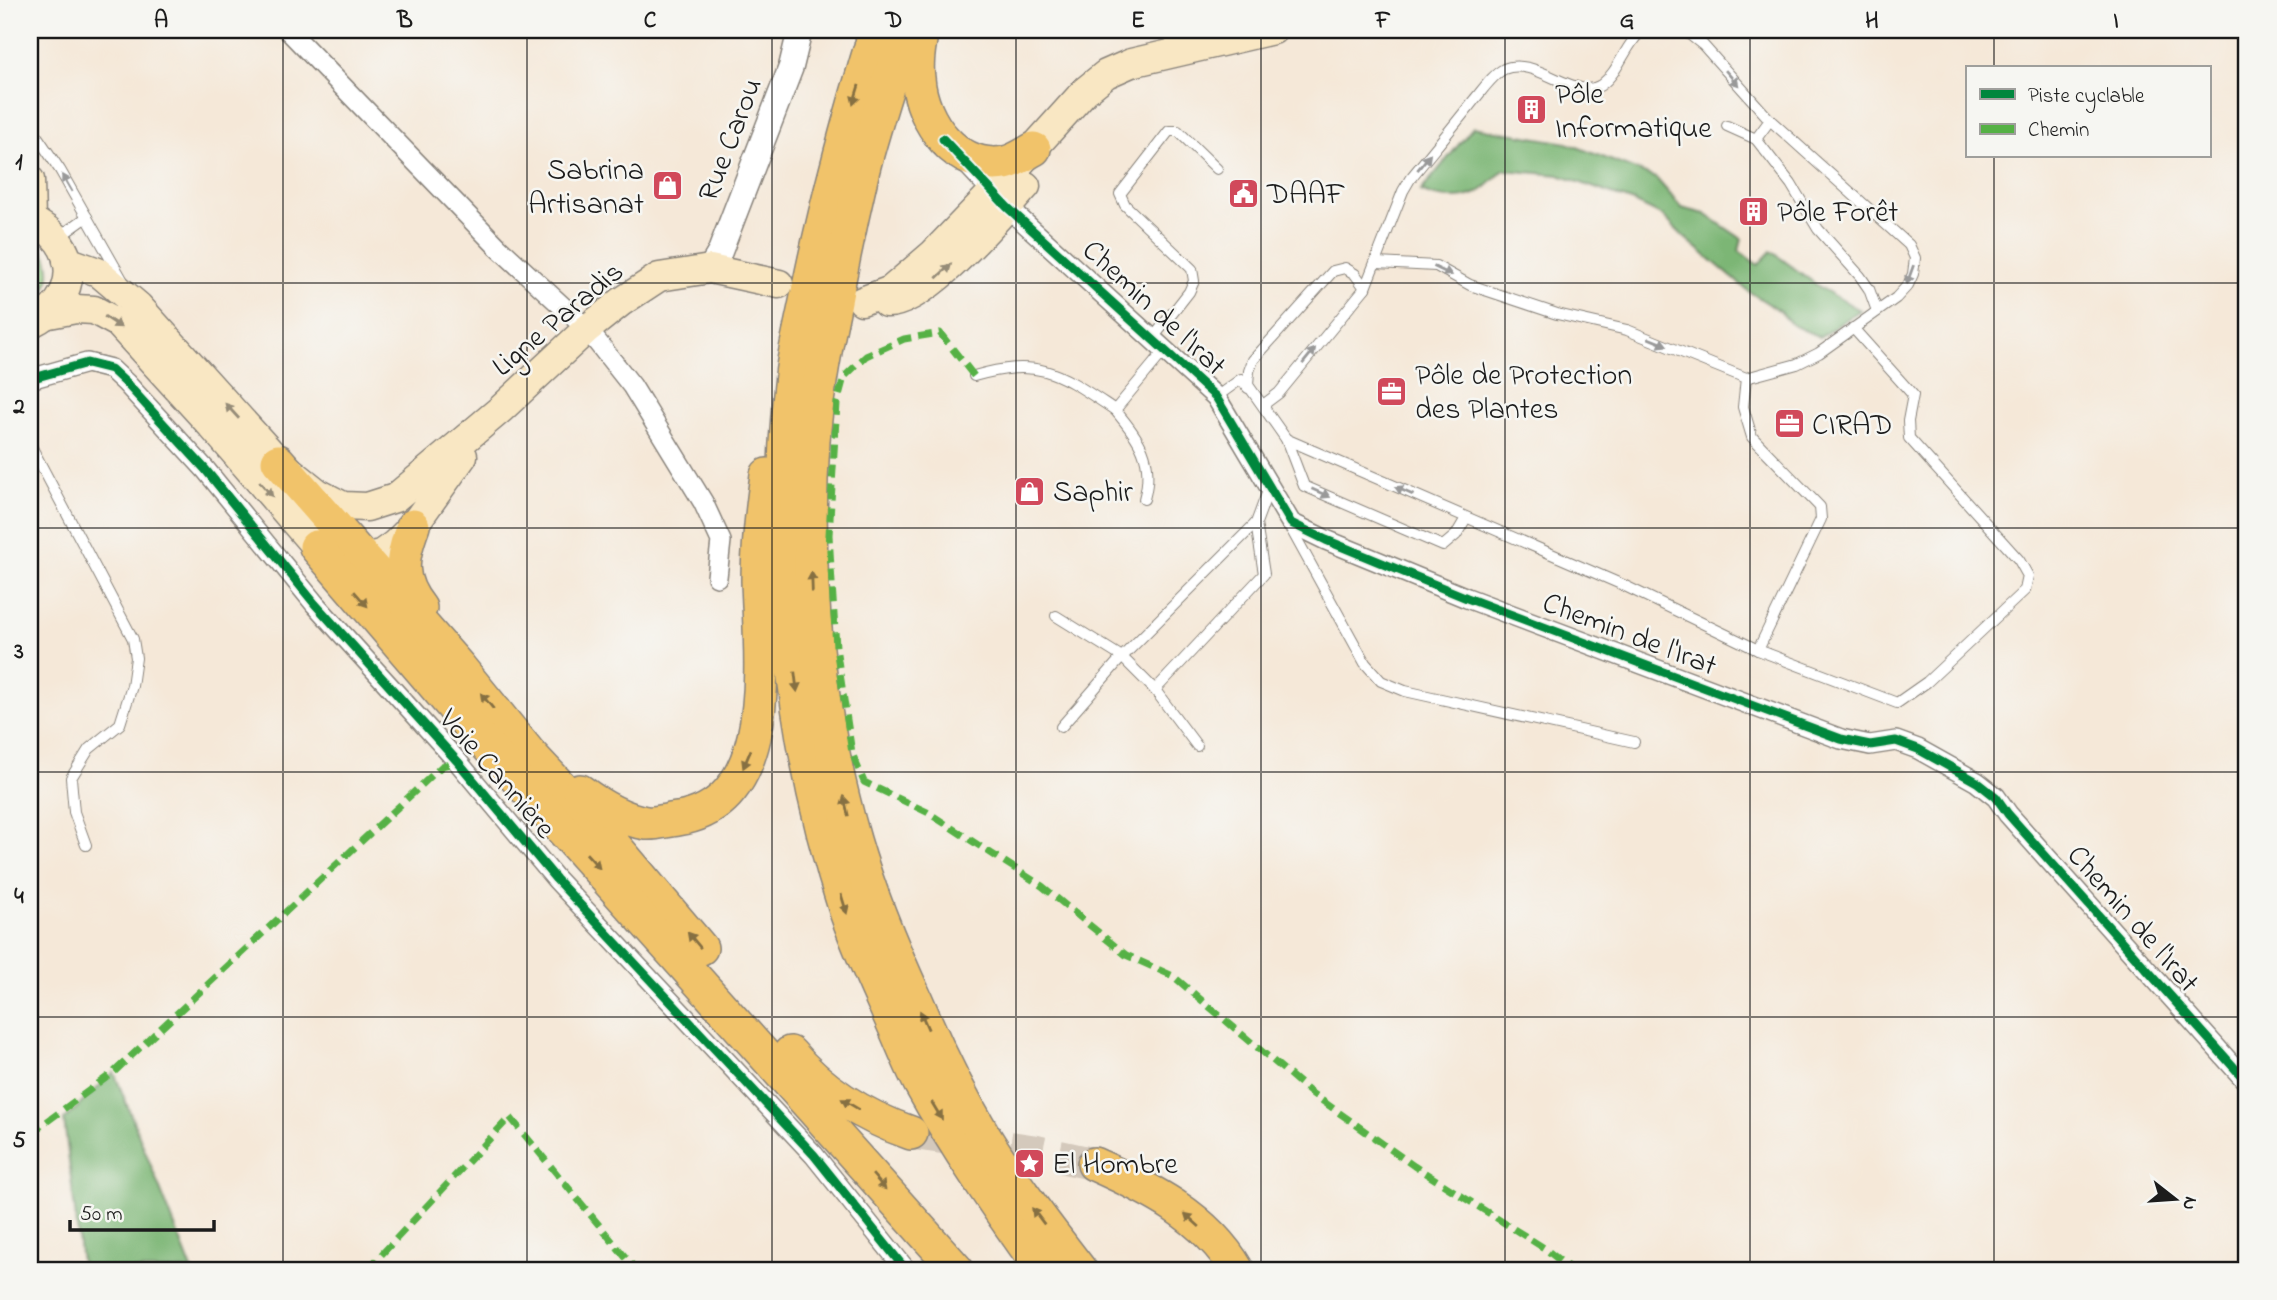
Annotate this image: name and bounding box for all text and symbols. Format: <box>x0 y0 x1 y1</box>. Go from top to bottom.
text: A <box>154 5 168 38</box>
text: B <box>396 5 413 38</box>
text: C <box>644 5 657 38</box>
text: D <box>885 5 902 38</box>
text: E <box>1131 5 1145 38</box>
text: F <box>1375 5 1391 38</box>
text: G <box>1620 5 1634 38</box>
text: H <box>1865 5 1879 38</box>
text: I <box>2113 5 2119 38</box>
legend <box>1966 66 2210 158</box>
one-way arrow <box>1724 69 1739 86</box>
street label: Rue Carou <box>688 72 775 208</box>
place label: Pôle Informatique <box>1555 74 1712 152</box>
text: Piste cyclable <box>2028 82 2145 114</box>
one-way arrow <box>851 85 861 106</box>
building icon: Pôle Informatique <box>1515 93 1549 127</box>
text: Chemin <box>2028 116 2089 146</box>
text: 1 <box>15 147 23 180</box>
place label: Sabrina Artisanat <box>528 150 644 228</box>
one-way arrow <box>1416 154 1431 171</box>
shop icon: Sabrina Artisanat <box>650 169 684 203</box>
one-way arrow <box>61 173 73 192</box>
place label: DAAF <box>1266 174 1345 218</box>
public building icon: DAAF <box>1227 176 1261 210</box>
place label: Pôle Forêt <box>1777 192 1898 236</box>
building icon: Pôle Forêt <box>1737 194 1771 228</box>
street label: Chemin de l'Irat <box>1071 230 1235 388</box>
street label: Ligne Paradis <box>483 252 635 389</box>
one-way arrow <box>935 263 952 279</box>
one-way arrow <box>1433 265 1454 277</box>
one-way arrow <box>1904 265 1915 286</box>
one-way arrow <box>103 315 123 328</box>
one-way arrow <box>1648 337 1669 348</box>
one-way arrow <box>1301 347 1316 364</box>
place label: Pôle de Protection des Plantes <box>1415 355 1632 433</box>
office icon: Pôle de Protection des Plantes <box>1375 374 1409 408</box>
text: 2 <box>12 391 25 424</box>
one-way arrow <box>224 402 240 420</box>
place label: CIRAD <box>1812 405 1893 449</box>
office icon: CIRAD <box>1772 407 1806 441</box>
place label: Saphir <box>1053 472 1134 516</box>
shop icon: Saphir <box>1013 474 1047 508</box>
one-way arrow <box>258 481 273 498</box>
one-way arrow <box>1393 485 1414 496</box>
one-way arrow <box>1311 488 1332 499</box>
one-way arrow <box>806 571 817 593</box>
street label: Chemin de l'Irat <box>1535 582 1723 689</box>
one-way arrow <box>353 590 369 608</box>
text: 3 <box>13 636 24 669</box>
one-way arrow <box>791 671 802 693</box>
one-way arrow <box>480 693 495 710</box>
street label: Voie Cannière <box>426 699 565 850</box>
one-way arrow <box>741 749 753 769</box>
one-way arrow <box>840 795 851 817</box>
street label: Chemin de l'Irat <box>2055 836 2209 1004</box>
one-way arrow <box>584 852 600 869</box>
text: 4 <box>14 881 24 914</box>
one-way arrow <box>840 893 850 914</box>
one-way arrow <box>687 932 702 949</box>
one-way arrow <box>918 1009 929 1030</box>
one-way arrow <box>840 1098 859 1111</box>
one-way arrow <box>931 1101 944 1120</box>
text: 5 <box>12 1125 26 1158</box>
place label: El Hombre <box>1052 1144 1178 1188</box>
place icon: El Hombre <box>1012 1146 1046 1180</box>
north arrow <box>2140 1164 2210 1234</box>
one-way arrow <box>870 1173 886 1190</box>
scale bar <box>70 1188 214 1232</box>
text: N <box>2174 1193 2204 1213</box>
text: 50 m <box>80 1200 123 1230</box>
one-way arrow <box>1032 1207 1046 1225</box>
one-way arrow <box>1184 1212 1201 1228</box>

